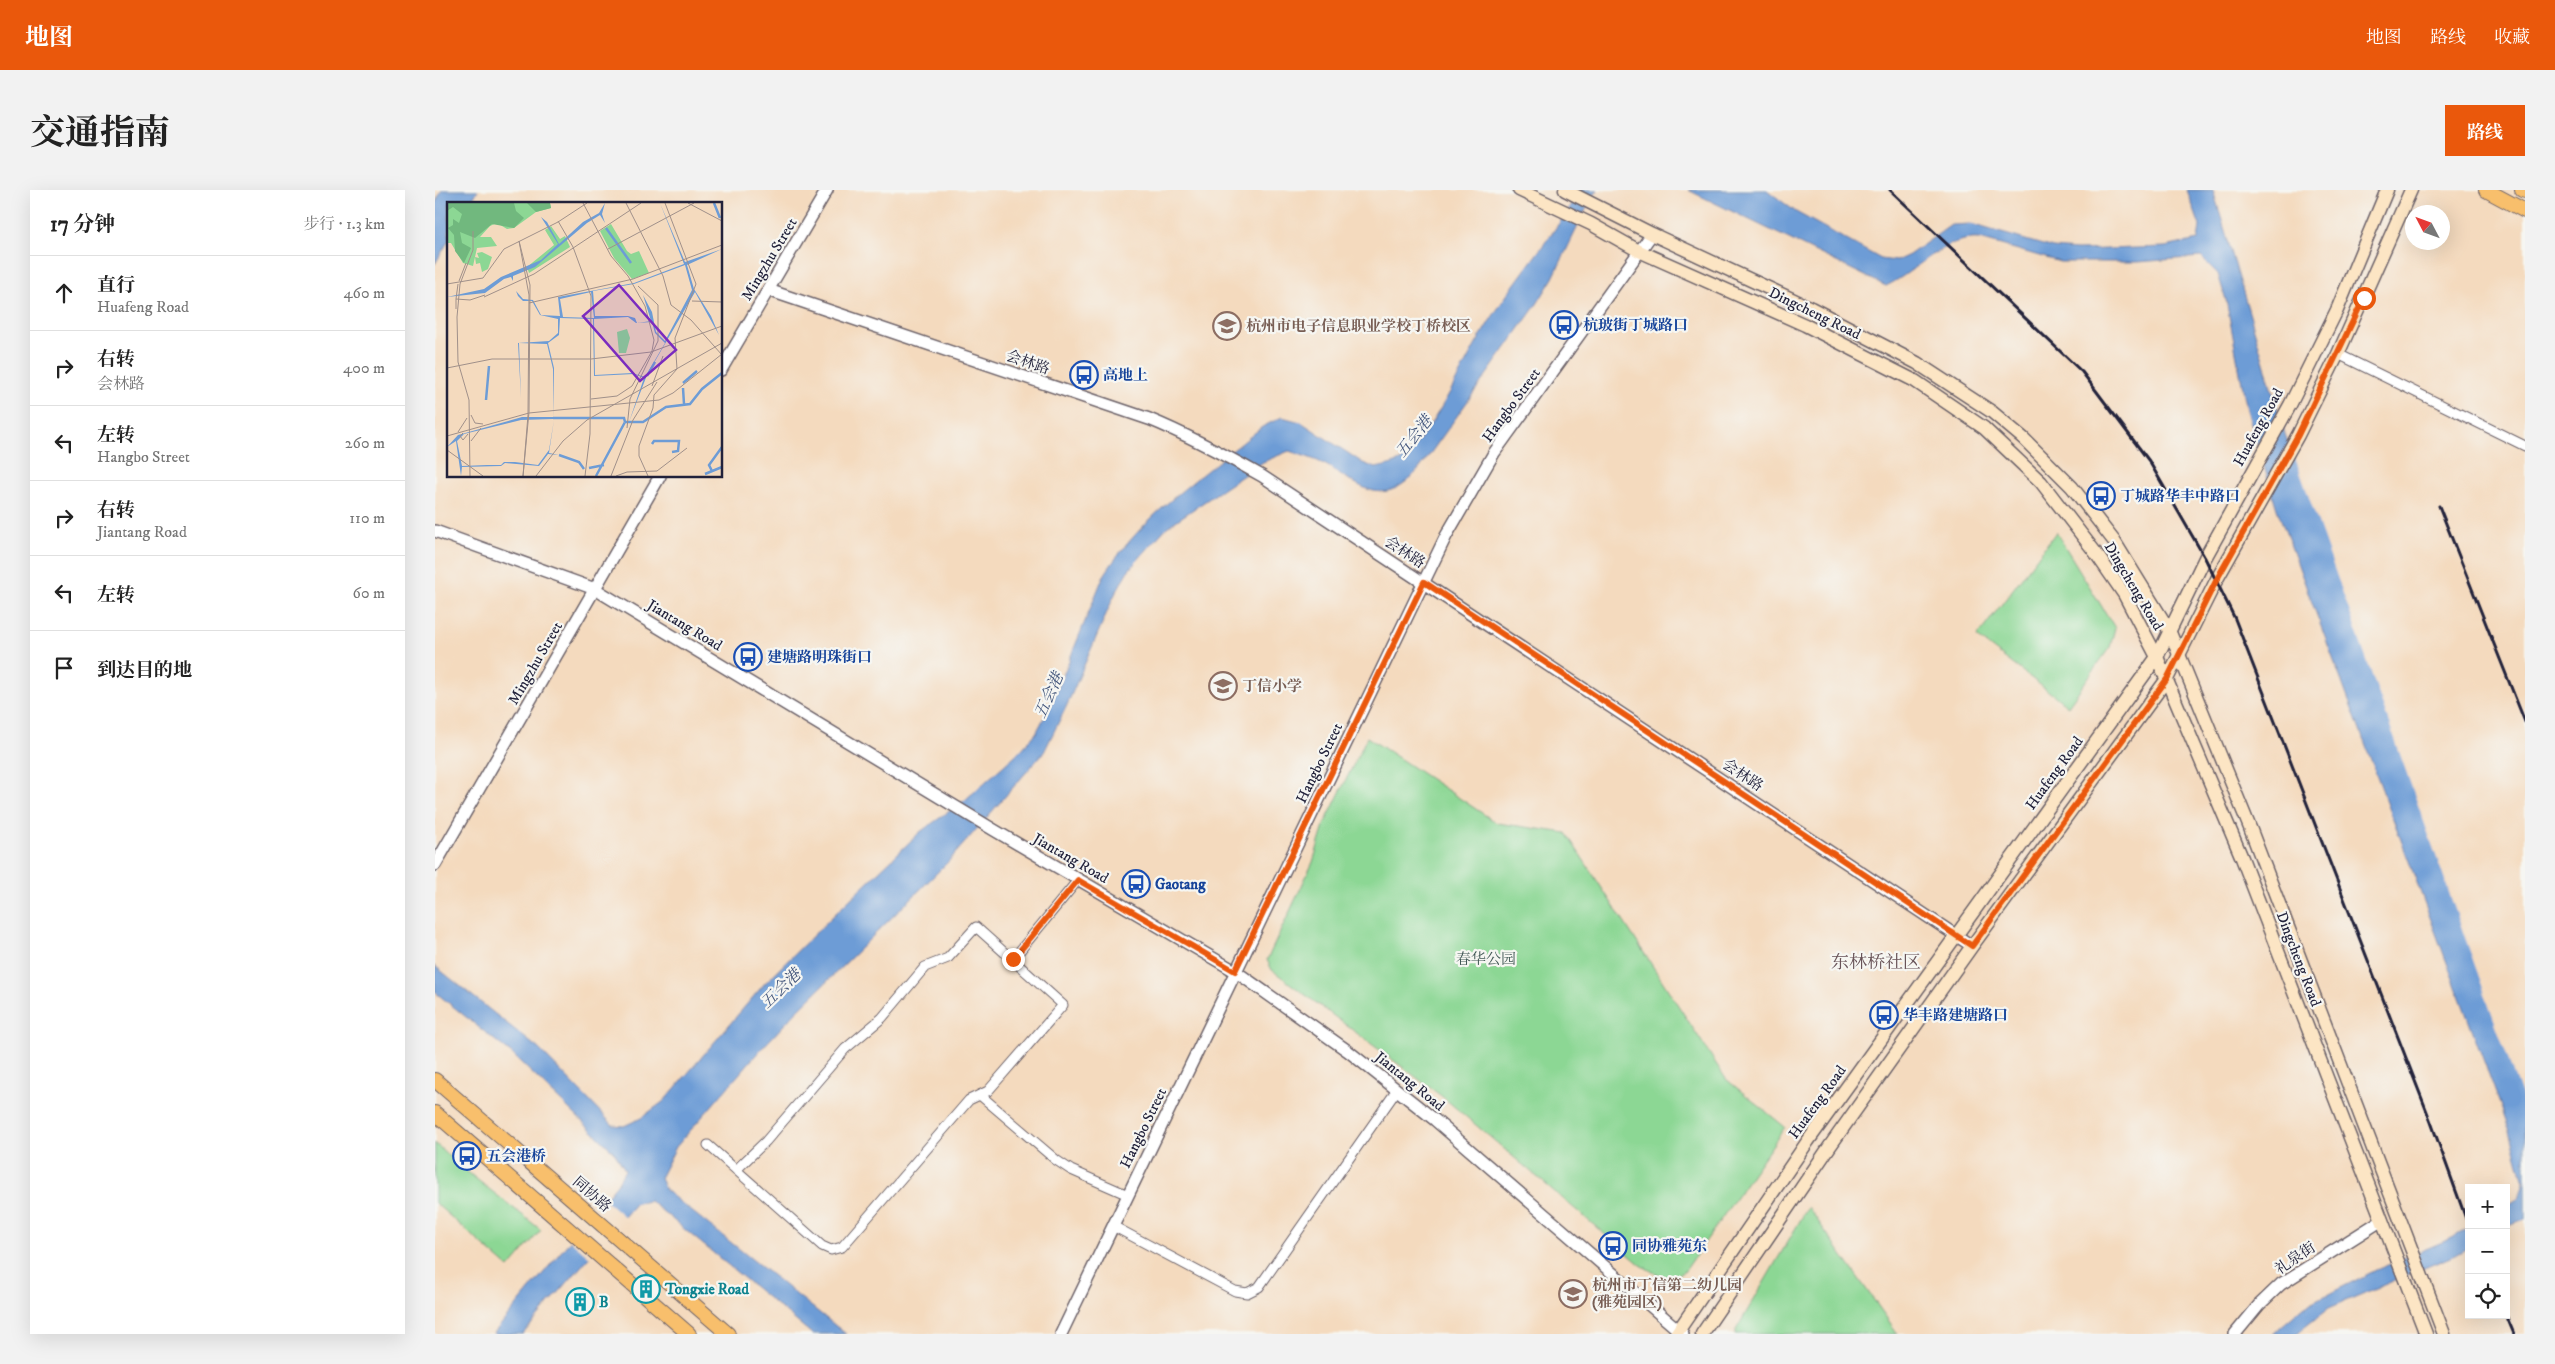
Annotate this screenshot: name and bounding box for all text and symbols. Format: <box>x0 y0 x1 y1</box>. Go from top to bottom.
text: 地图 <box>25 23 73 53</box>
text: 地图 <box>2366 27 2402 49</box>
text: 路线 <box>2430 27 2466 49</box>
text: 收藏 <box>2494 27 2530 49</box>
button: 路线 <box>2445 105 2525 156</box>
text: 交通指南 <box>30 112 170 156</box>
inset map <box>447 202 723 478</box>
north arrow <box>2405 205 2450 250</box>
text: 17 分钟 <box>50 212 115 238</box>
text: 步行 · 1.3 km <box>303 214 385 234</box>
street label: Mingzhu Street <box>737 214 802 304</box>
text: 直行 <box>97 274 135 297</box>
icon: ahead <box>50 279 78 307</box>
text: 460 m <box>343 283 385 303</box>
street label: Dingcheng Road <box>1766 283 1864 344</box>
route start <box>2353 287 2376 310</box>
text: Huafeng Road <box>97 297 189 317</box>
bus stop icon: 杭玻街丁城路口 <box>1549 310 1579 340</box>
school or university icon: 杭州市电子信息职业学校丁桥校区 <box>1212 311 1242 341</box>
place label: 杭玻街丁城路口 <box>1583 316 1688 335</box>
place label: 杭州市电子信息职业学校丁桥校区 <box>1246 317 1471 336</box>
street label: 会林路 <box>1003 346 1052 379</box>
text: 右转 <box>97 348 135 371</box>
icon: right <box>50 354 78 382</box>
text: 400 m <box>343 358 385 378</box>
bus stop icon: 高地上 <box>1069 360 1099 390</box>
street label: Hangbo Street <box>1478 364 1545 446</box>
place label: 高地上 <box>1103 366 1148 385</box>
text: 会林路 <box>97 374 145 394</box>
street label: Huafeng Road <box>2229 384 2288 470</box>
water label: 五会港 <box>1391 410 1438 462</box>
text: 左转 <box>97 424 135 447</box>
icon: left <box>50 429 78 457</box>
text: 260 m <box>345 433 385 453</box>
text: Hangbo Street <box>97 447 190 467</box>
bus stop icon: 丁城路华丰中路口 <box>2086 481 2116 511</box>
place label: 丁城路华丰中路口 <box>2120 487 2240 506</box>
text: 右转 <box>97 499 135 522</box>
icon: right <box>50 504 78 532</box>
text: 110 m <box>349 508 385 528</box>
text: Jiantang Road <box>97 522 187 542</box>
street label: 会林路 <box>1381 532 1429 573</box>
street label: Dingcheng Road <box>2100 538 2168 634</box>
icon: left <box>50 579 78 607</box>
text: 60 m <box>353 583 385 603</box>
text: 左转 <box>97 584 135 607</box>
street label: Jiantang Road <box>642 595 726 656</box>
street label: Mingzhu Street <box>504 618 567 708</box>
bus stop icon: 建塘路明珠街口 <box>733 642 763 672</box>
place label: 建塘路明珠街口 <box>767 648 872 667</box>
icon: arrive <box>50 654 78 682</box>
text: 到达目的地 <box>97 659 192 682</box>
water label: 五会港 <box>1030 668 1069 721</box>
school or university icon: 丁信小学 <box>1208 671 1238 701</box>
place label: 丁信小学 <box>1242 677 1302 696</box>
street label: Hangbo Street <box>1292 720 1347 807</box>
street label: Huafeng Road <box>2021 732 2088 814</box>
street label: 会林路 <box>1719 755 1767 796</box>
street label: Jiantang Road <box>1028 828 1112 888</box>
bus stop icon: Gaotang <box>1121 869 1151 899</box>
place label: Gaotang <box>1155 875 1206 894</box>
street label: Dingcheng Road <box>2272 909 2326 1010</box>
route end <box>1002 948 1025 971</box>
park label: 春华公园 <box>1456 950 1516 969</box>
district label: 东林桥社区 <box>1831 952 1921 974</box>
water label: 五会港 <box>756 963 806 1013</box>
bus stop icon: 华丰路建塘路口 <box>1869 1000 1899 1030</box>
place label: 华丰路建塘路口 <box>1903 1006 2008 1025</box>
street label: Jiantang Road <box>1369 1046 1449 1116</box>
street label: Huafeng Road <box>1784 1061 1851 1143</box>
street label: Hangbo Street <box>1116 1085 1171 1172</box>
bus stop icon: 五会港桥 <box>452 1141 482 1171</box>
place label: 五会港桥 <box>486 1147 546 1166</box>
street label: 同协路 <box>568 1172 615 1216</box>
map controls <box>2465 1184 2510 1319</box>
button: + <box>2465 1184 2510 1229</box>
button: − <box>2465 1229 2510 1274</box>
bus stop icon: 同协雅苑东 <box>1598 1231 1628 1261</box>
place label: 同协雅苑东 <box>1632 1237 1707 1256</box>
street label: 礼泉街 <box>2271 1238 2319 1279</box>
building icon: Tongxie Road <box>631 1274 661 1304</box>
button: locate <box>2465 1274 2510 1319</box>
place label: 杭州市丁信第二幼儿园 (雅苑园区) <box>1592 1276 1742 1312</box>
school or university icon: 杭州市丁信第二幼儿园 (雅苑园区) <box>1558 1279 1588 1309</box>
place label: Tongxie Road <box>664 1280 749 1299</box>
building icon: B <box>565 1287 595 1317</box>
place label: B <box>599 1293 609 1312</box>

